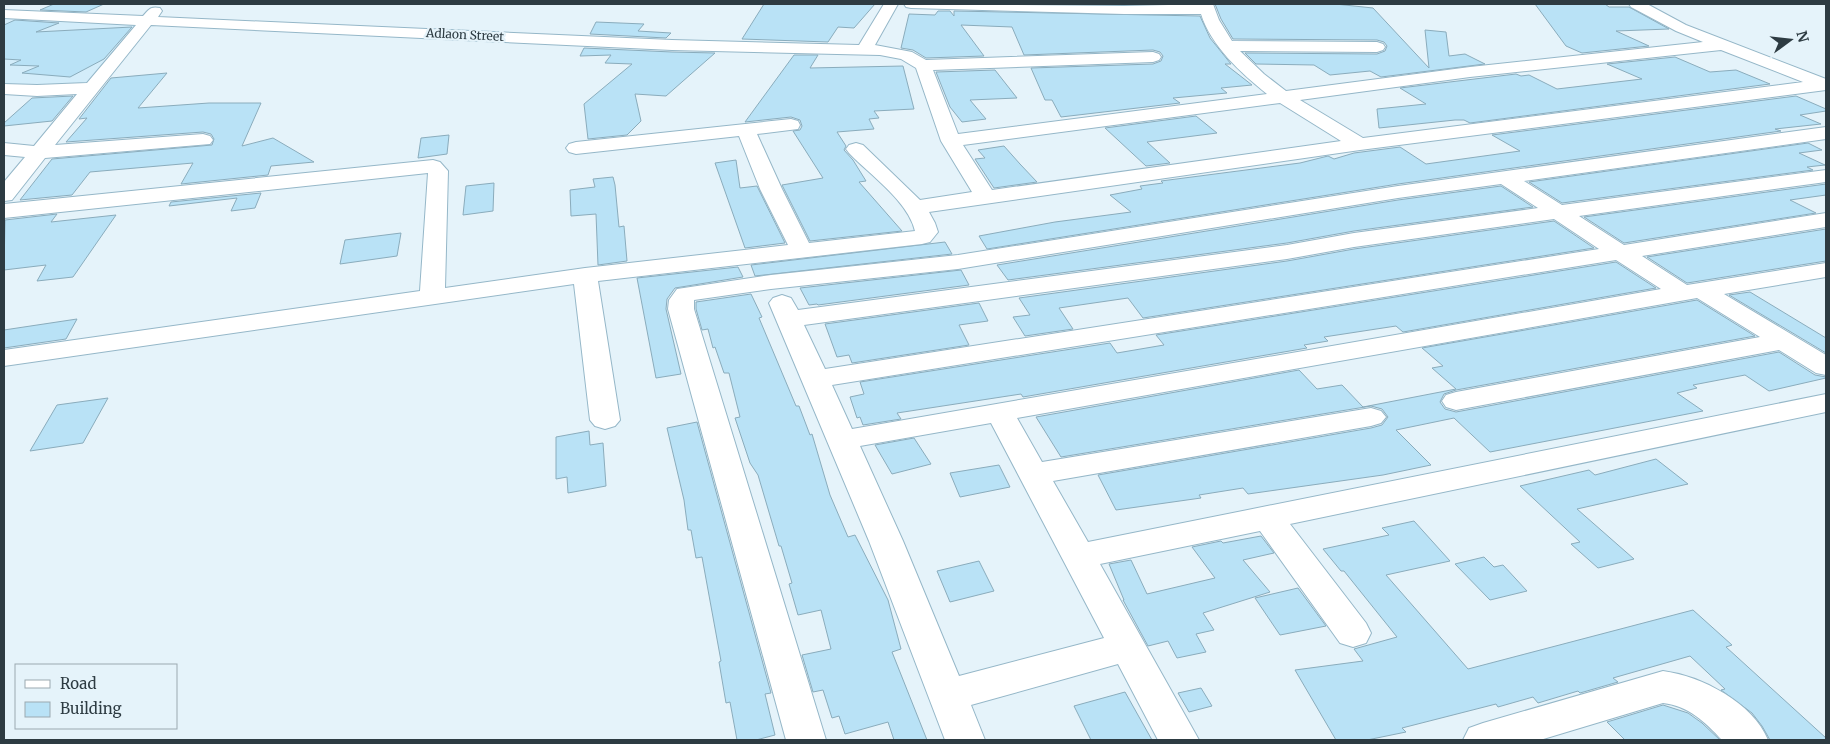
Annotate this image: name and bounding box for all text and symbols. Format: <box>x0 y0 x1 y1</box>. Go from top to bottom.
north arrow <box>1765 15 1815 65</box>
street label: Adlaon Street <box>425 25 505 44</box>
text: N <box>1792 29 1813 44</box>
legend <box>15 664 178 729</box>
text: Road <box>60 674 96 693</box>
text: Building <box>60 699 122 718</box>

